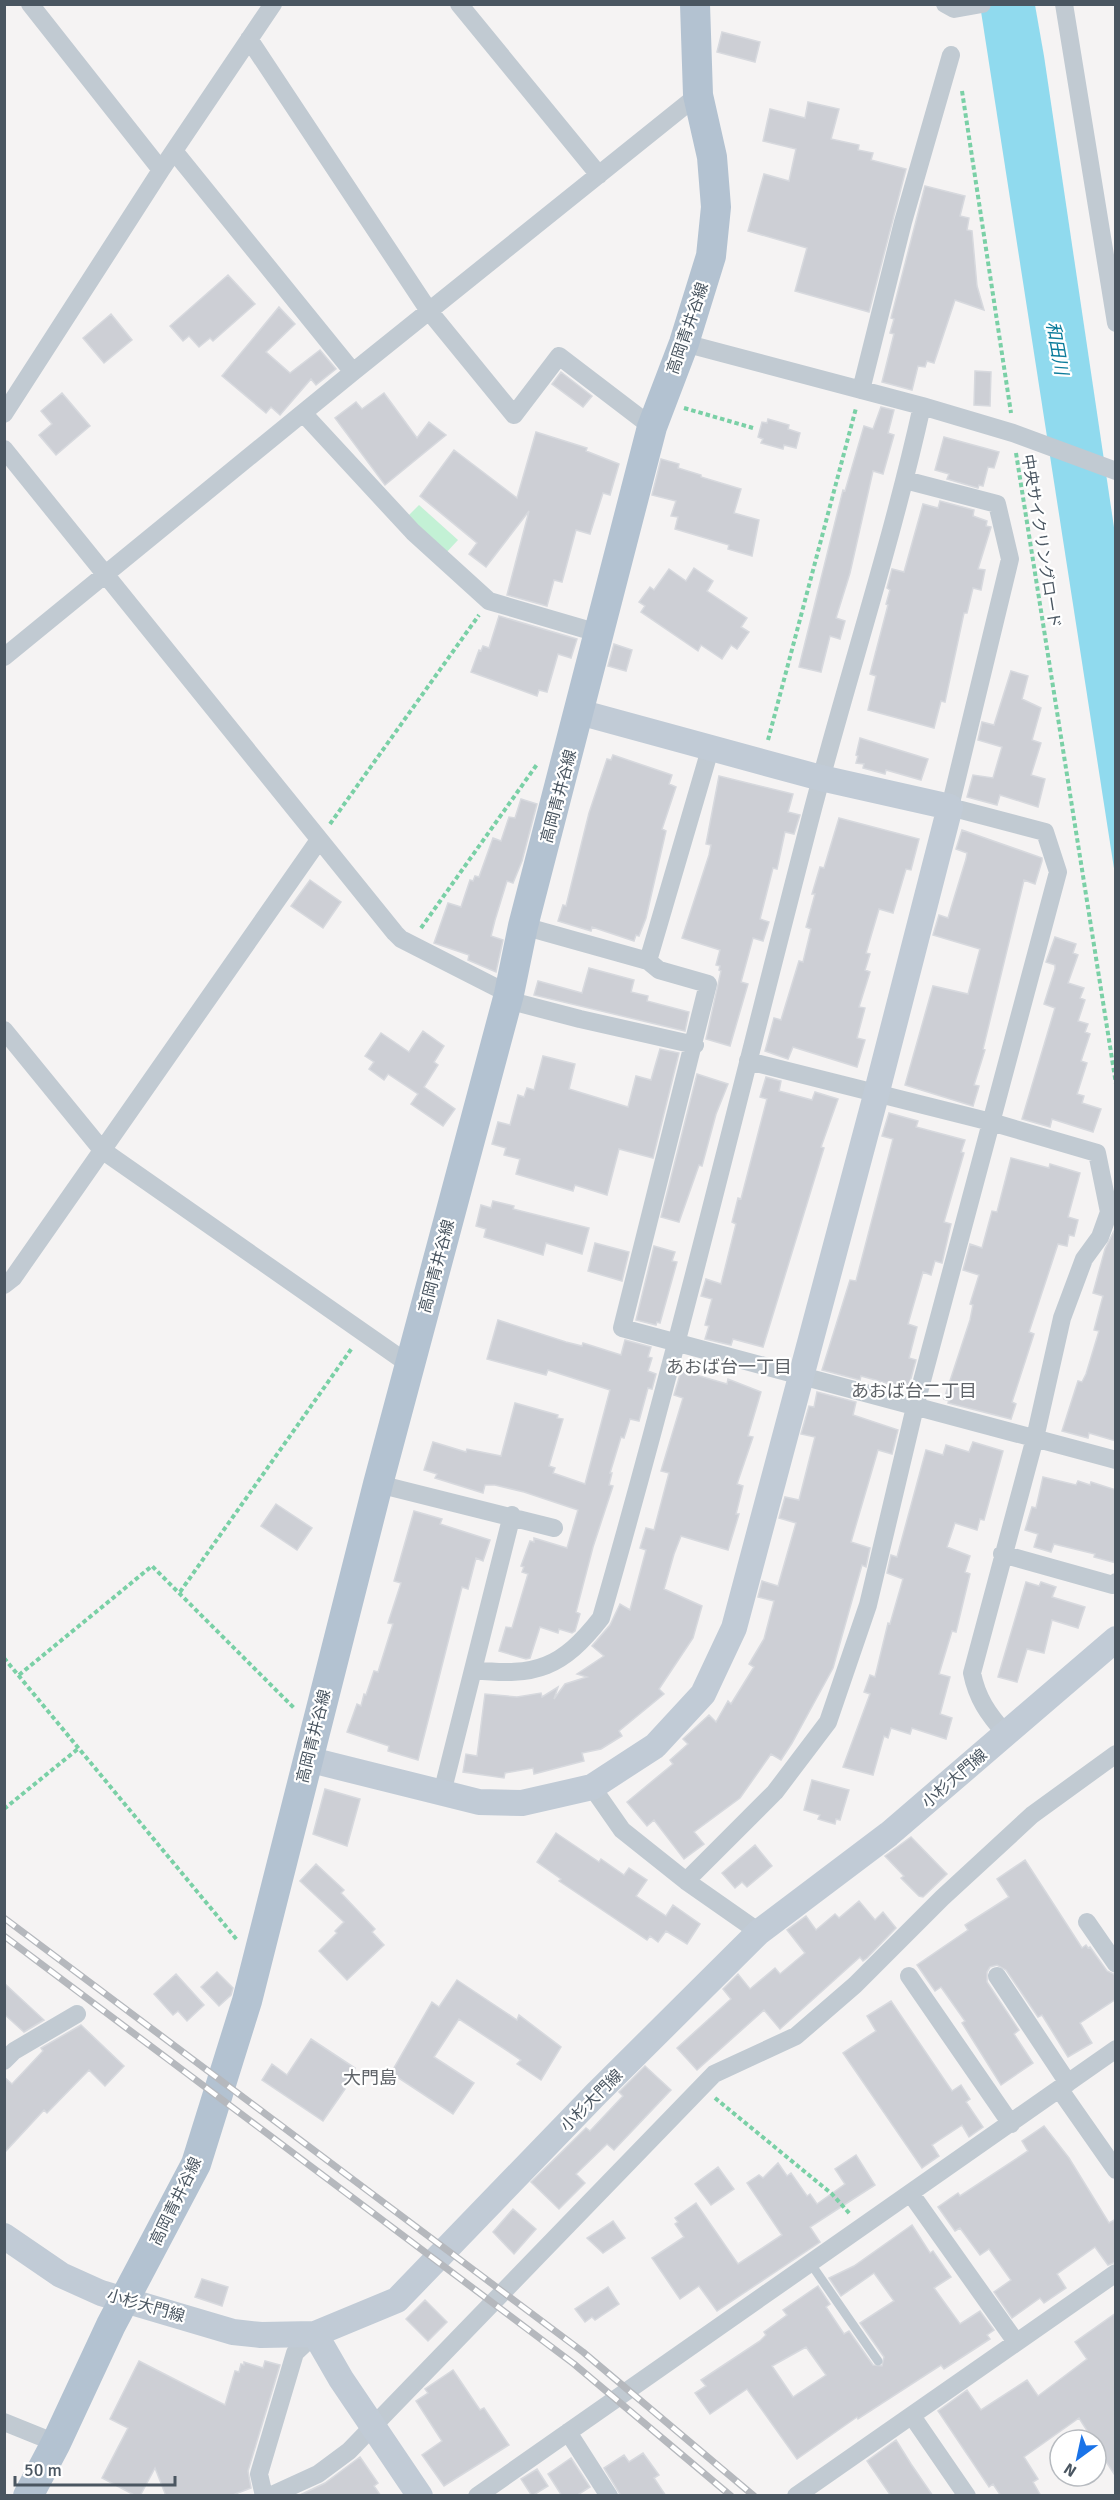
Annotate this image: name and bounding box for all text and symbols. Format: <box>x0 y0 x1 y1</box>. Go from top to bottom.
street label: 高岡青井谷線 <box>663 280 713 377</box>
water label: 和田川 <box>1041 320 1073 378</box>
street label: 中央サイクリングロード <box>1017 453 1065 629</box>
street label: 高岡青井谷線 <box>537 747 581 845</box>
street label: 高岡青井谷線 <box>415 1217 459 1315</box>
district label: あおば台一丁目 <box>666 1356 792 1378</box>
district label: あおば台二丁目 <box>851 1380 977 1402</box>
street label: 高岡青井谷線 <box>293 1687 335 1785</box>
street label: 小杉大門線 <box>918 1745 991 1813</box>
street label: 小杉大門線 <box>556 2065 627 2136</box>
district label: 大門島 <box>343 2067 397 2089</box>
street label: 高岡青井谷線 <box>146 2154 206 2249</box>
street label: 小杉大門線 <box>105 2285 187 2327</box>
north arrow <box>1048 2428 1108 2488</box>
scale bar <box>15 2449 176 2487</box>
text: N <box>1060 2458 1080 2481</box>
text: 50 m <box>24 2459 62 2481</box>

